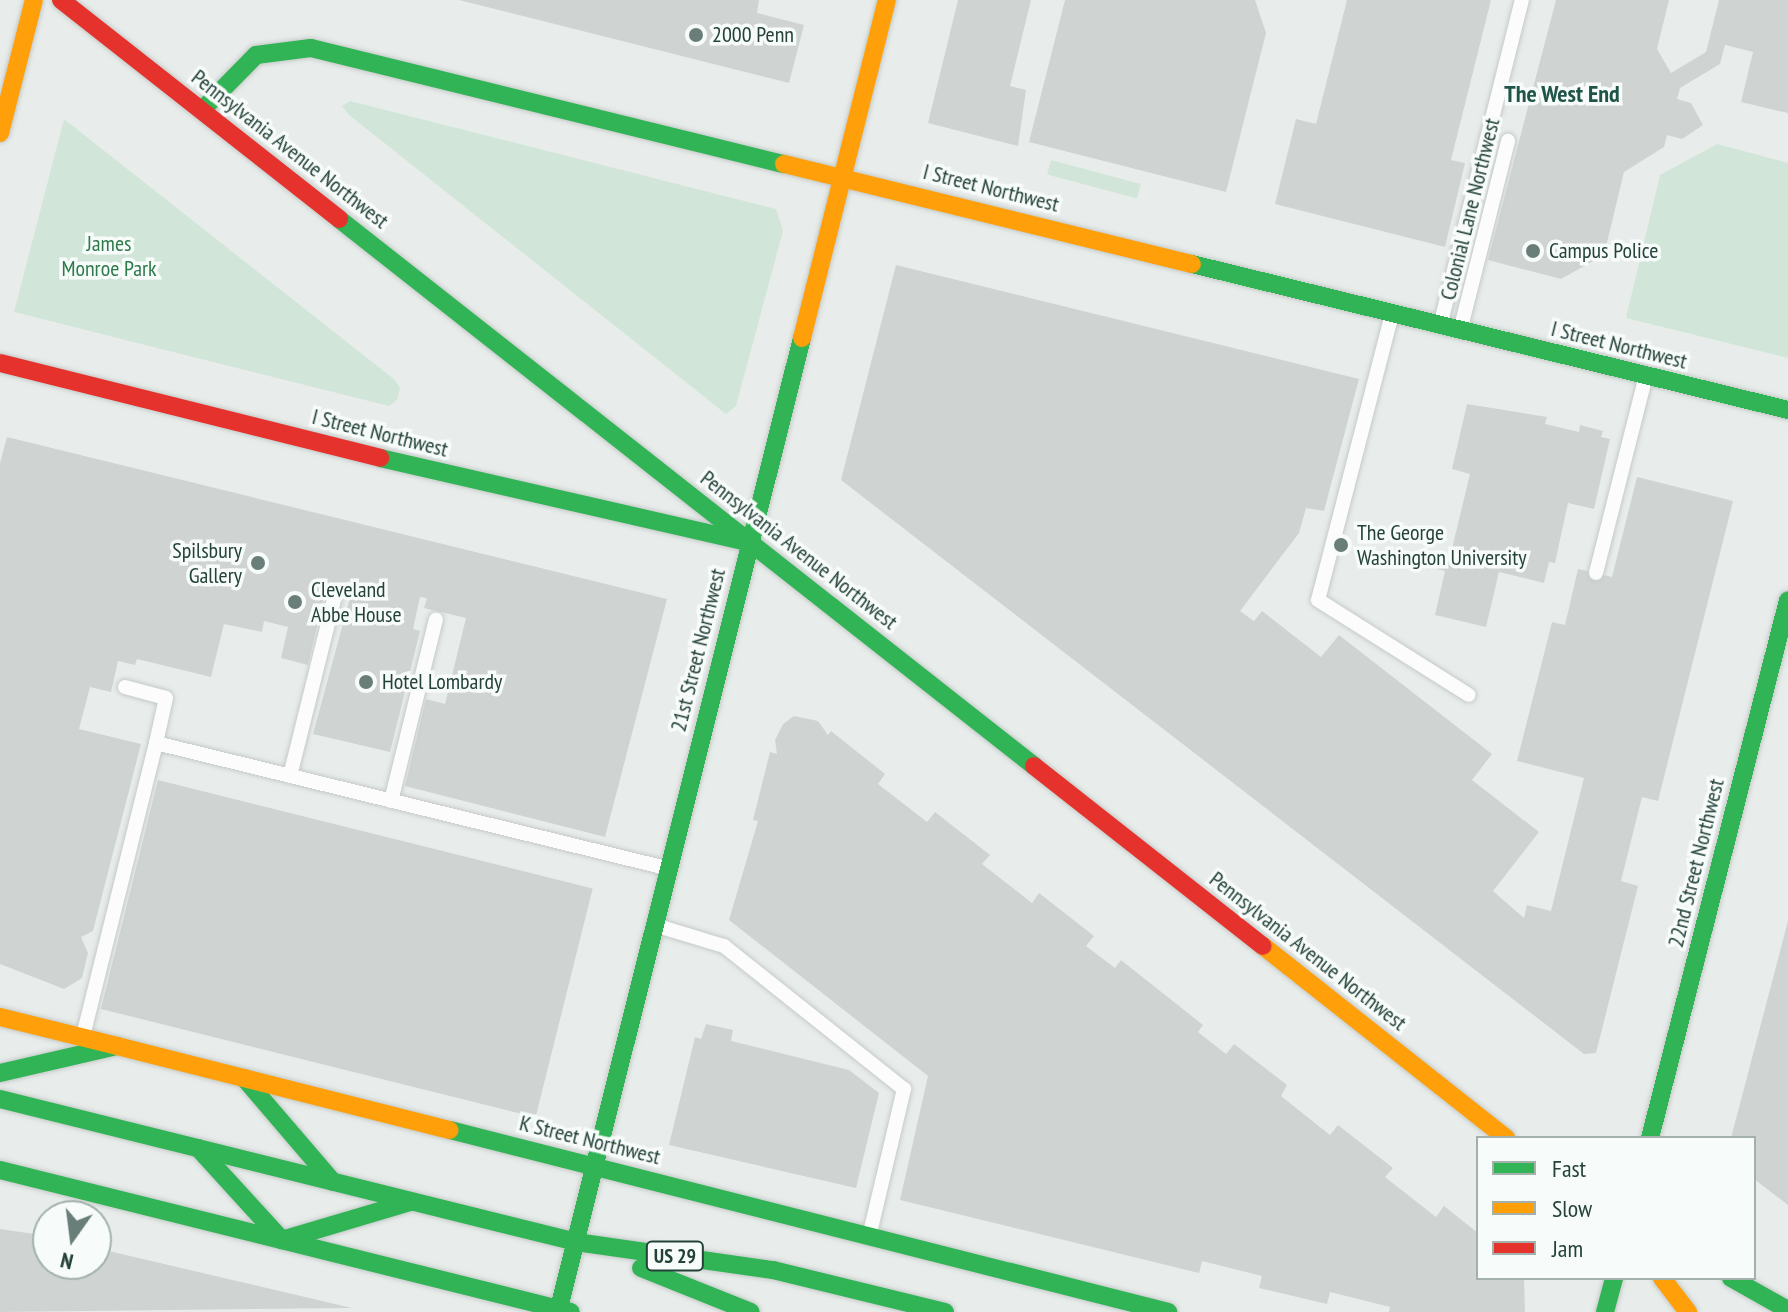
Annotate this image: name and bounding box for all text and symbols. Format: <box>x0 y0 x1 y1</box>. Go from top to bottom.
place label: 2000 Penn <box>712 22 794 48</box>
marker: 2000 Penn <box>687 26 705 44</box>
street label: Pennsylvania Avenue Northwest <box>186 64 394 234</box>
district label: The West End <box>1504 80 1620 108</box>
street label: Colonial Lane Northwest <box>1435 115 1505 303</box>
street label: I Street Northwest <box>920 158 1062 218</box>
park label: James Monroe Park <box>61 230 157 282</box>
place label: Campus Police <box>1549 238 1658 264</box>
marker: Campus Police <box>1524 242 1542 260</box>
street label: I Street Northwest <box>1548 315 1690 375</box>
street label: I Street Northwest <box>309 403 451 463</box>
street label: Pennsylvania Avenue Northwest <box>695 465 903 635</box>
place label: The George Washington University <box>1357 519 1527 570</box>
marker: The George Washington University <box>1332 536 1350 554</box>
place label: Spilsbury Gallery <box>172 537 242 588</box>
marker: Spilsbury Gallery <box>249 554 267 572</box>
street label: 21st Street Northwest <box>665 566 731 734</box>
place label: Cleveland Abbe House <box>311 576 402 628</box>
marker: Cleveland Abbe House <box>286 593 304 611</box>
place label: Hotel Lombardy <box>382 669 502 695</box>
marker: Hotel Lombardy <box>357 673 375 691</box>
street label: 22nd Street Northwest <box>1662 776 1730 950</box>
street label: Pennsylvania Avenue Northwest <box>1204 866 1412 1036</box>
street label: K Street Northwest <box>517 1110 663 1170</box>
legend <box>1476 1136 1756 1280</box>
text: Fast <box>1552 1153 1586 1184</box>
text: Slow <box>1552 1193 1592 1224</box>
north arrow <box>32 1200 112 1280</box>
text: Jam <box>1552 1233 1583 1264</box>
road number: US 29 <box>645 1240 705 1272</box>
text: N <box>58 1246 76 1276</box>

